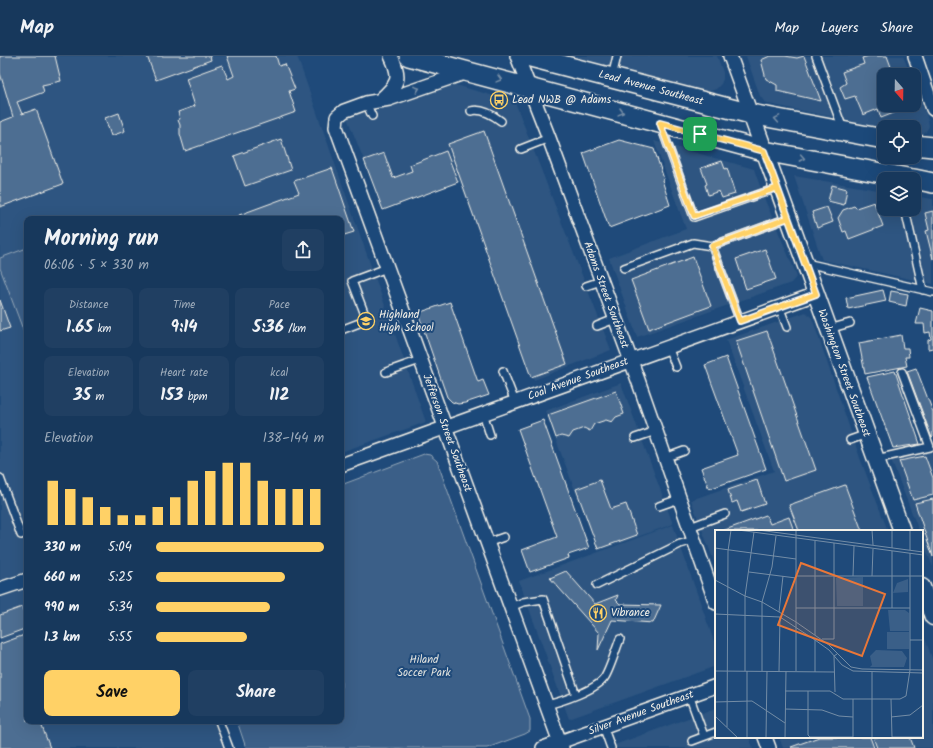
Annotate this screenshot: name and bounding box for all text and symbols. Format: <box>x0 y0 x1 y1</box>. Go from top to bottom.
text: Map <box>20 13 54 43</box>
text: Map <box>775 17 799 39</box>
text: Layers <box>821 17 859 39</box>
text: Share <box>881 17 913 39</box>
street label: Lead Avenue Southeast <box>596 65 706 111</box>
north arrow <box>877 68 921 112</box>
map controls <box>877 68 921 216</box>
one-way arrow <box>495 74 502 83</box>
one-way arrow <box>413 86 420 94</box>
bus stop icon: Lead NWB @ Adams <box>489 90 509 110</box>
place label: Lead NWB @ Adams <box>512 91 612 109</box>
one-way arrow <box>617 107 624 116</box>
one-way arrow <box>774 115 780 123</box>
pin <box>683 117 717 151</box>
button: locate <box>877 120 921 164</box>
icon: arrive <box>689 123 711 145</box>
one-way arrow <box>799 153 805 162</box>
button: layers <box>877 172 921 216</box>
text: Morning run <box>44 222 159 257</box>
button: share <box>282 229 324 271</box>
street label: Adams Street Southeast <box>578 239 634 352</box>
text: 06:06 · 5 × 330 m <box>44 255 149 276</box>
text: Distance <box>69 296 108 314</box>
text: Time <box>173 296 195 314</box>
text: Pace <box>269 296 290 314</box>
place label: Highland High School <box>379 306 434 337</box>
street label: Washington Street Southeast <box>812 306 876 440</box>
school or university icon: Highland High School <box>356 311 376 331</box>
text: 1.65 <box>66 314 93 341</box>
text: 9:14 <box>170 314 198 341</box>
text: 5:36 <box>253 314 284 341</box>
text: km <box>93 320 111 338</box>
text: /km <box>284 320 306 338</box>
street label: Coal Avenue Southeast <box>525 352 632 406</box>
text: Elevation <box>68 364 109 382</box>
text: Heart rate <box>160 364 208 382</box>
text: kcal <box>270 364 288 382</box>
street label: Jefferson Street Southeast <box>417 371 477 495</box>
text: 35 <box>73 382 91 409</box>
text: 153 <box>160 382 183 409</box>
text: 112 <box>269 382 289 409</box>
text: m <box>91 388 104 406</box>
text: bpm <box>183 388 208 406</box>
text: Elevation <box>44 428 93 449</box>
text: 138–144 m <box>263 428 324 449</box>
inset map <box>715 530 923 738</box>
text: 330 m <box>44 537 81 558</box>
text: 5:04 <box>108 537 132 558</box>
text: 660 m <box>44 567 80 588</box>
text: 5:25 <box>108 567 133 588</box>
text: 990 m <box>44 597 79 618</box>
text: 5:34 <box>108 597 133 618</box>
restaurant icon: Vibrance <box>588 603 608 623</box>
place label: Vibrance <box>611 604 650 622</box>
text: 1.3 km <box>44 627 80 648</box>
text: 5:55 <box>108 627 132 648</box>
park label: Hiland Soccer Park <box>397 651 452 682</box>
button: Save <box>44 670 180 716</box>
button: Share <box>188 670 324 716</box>
street label: Silver Avenue Southeast <box>586 685 697 740</box>

